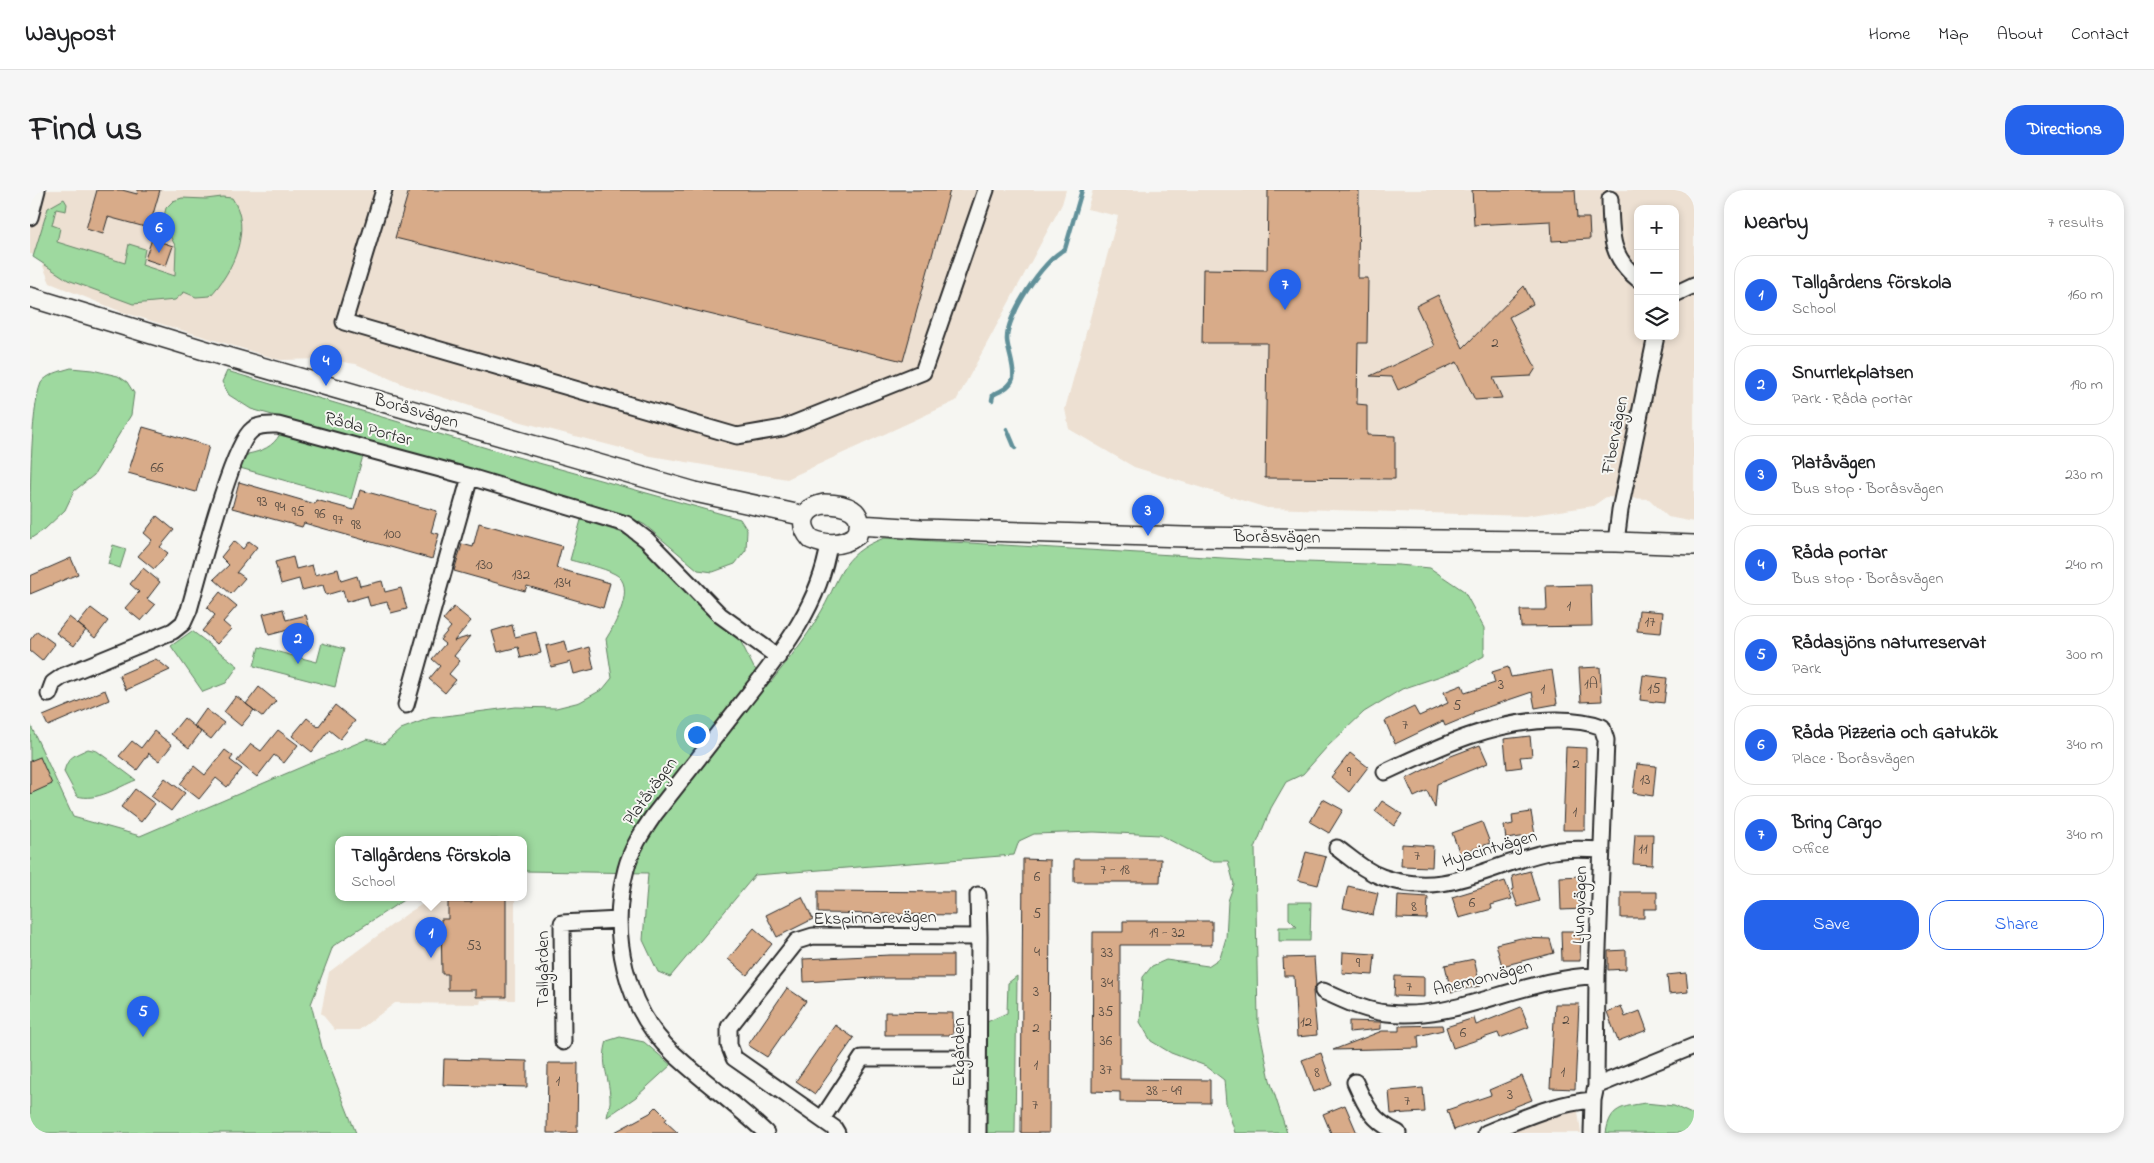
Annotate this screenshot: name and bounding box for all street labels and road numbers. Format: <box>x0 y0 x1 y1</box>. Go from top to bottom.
street label: Boråsvägen <box>369 387 462 437</box>
street label: Fibervägen <box>1595 394 1637 478</box>
street label: Råda Portar <box>321 406 415 454</box>
street label: Boråsvägen <box>1232 524 1321 553</box>
street label: Platåvägen <box>617 752 686 832</box>
street label: Hyacintvägen <box>1440 824 1541 877</box>
street label: Ljungvägen <box>1567 865 1596 945</box>
street label: Ekspinnarevägen <box>813 905 937 934</box>
street label: Tallgården <box>531 931 558 1007</box>
street label: Anemonvägen <box>1431 954 1536 1005</box>
street label: Ekgården <box>947 1017 974 1087</box>

